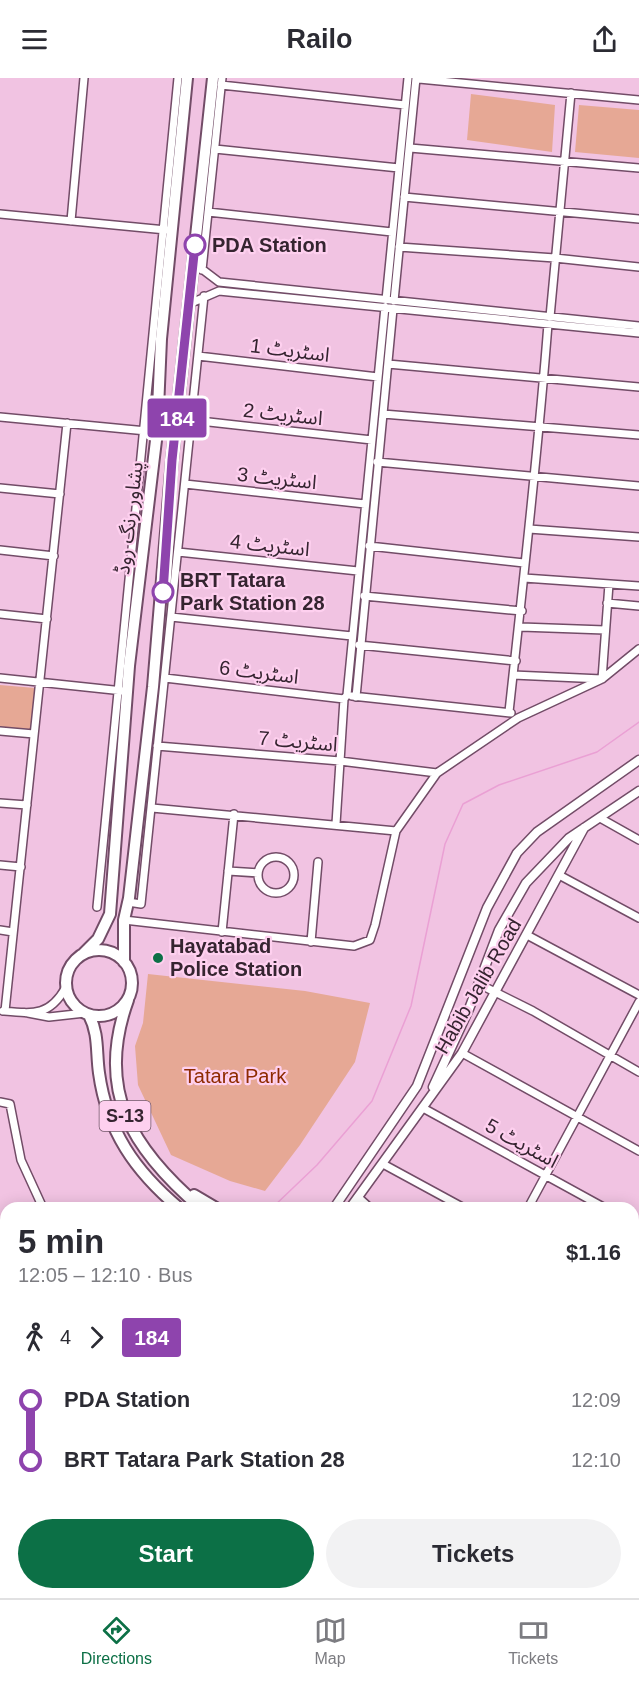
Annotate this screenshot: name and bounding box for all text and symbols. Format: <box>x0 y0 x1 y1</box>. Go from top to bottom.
icon: menu <box>18 23 51 56</box>
icon: share <box>588 23 621 56</box>
text: Railo <box>286 24 353 54</box>
marker: PDA Station <box>184 234 206 256</box>
place label: PDA Station <box>212 234 327 256</box>
street label: اسٹریٹ 1 <box>249 334 331 367</box>
line badge: 184 <box>142 398 212 438</box>
street label: اسٹریٹ 2 <box>242 399 324 430</box>
text: 184 <box>159 407 195 430</box>
street label: پشاور رنگ روڈ <box>111 460 149 576</box>
street label: اسٹریٹ 3 <box>236 463 318 494</box>
street label: اسٹریٹ 4 <box>229 530 311 561</box>
place label: BRT Tatara Park Station 28 <box>180 569 325 614</box>
marker: BRT Tatara Park Station 28 <box>152 581 174 603</box>
street label: اسٹریٹ 6 <box>218 656 300 689</box>
street label: اسٹریٹ 7 <box>257 727 339 756</box>
street label: Habib Jalib Road <box>430 915 526 1057</box>
place label: Hayatabad Police Station <box>170 935 302 980</box>
marker: Hayatabad Police Station <box>151 951 165 965</box>
park label: Tatara Park <box>184 1065 287 1087</box>
road number: S-13 <box>100 1101 150 1131</box>
street label: اسٹریٹ 5 <box>481 1114 562 1173</box>
text: 5 min <box>18 1223 104 1260</box>
text: $1.16 <box>566 1240 621 1265</box>
text: 12:05 – 12:10 · Bus <box>18 1264 193 1286</box>
icon: walk <box>18 1321 51 1354</box>
icon: forward <box>80 1321 113 1354</box>
text: 4 <box>60 1326 71 1348</box>
text: 184 <box>134 1326 169 1349</box>
text: PDA Station <box>64 1387 190 1412</box>
text: 12:09 <box>571 1389 621 1411</box>
text: BRT Tatara Park Station 28 <box>64 1447 345 1472</box>
text: 12:10 <box>571 1449 621 1471</box>
button: Start <box>18 1519 314 1588</box>
button: Tickets <box>326 1519 621 1588</box>
tab: Directions <box>81 1614 152 1668</box>
tab: Map <box>314 1614 347 1668</box>
tab: Tickets <box>508 1614 558 1668</box>

